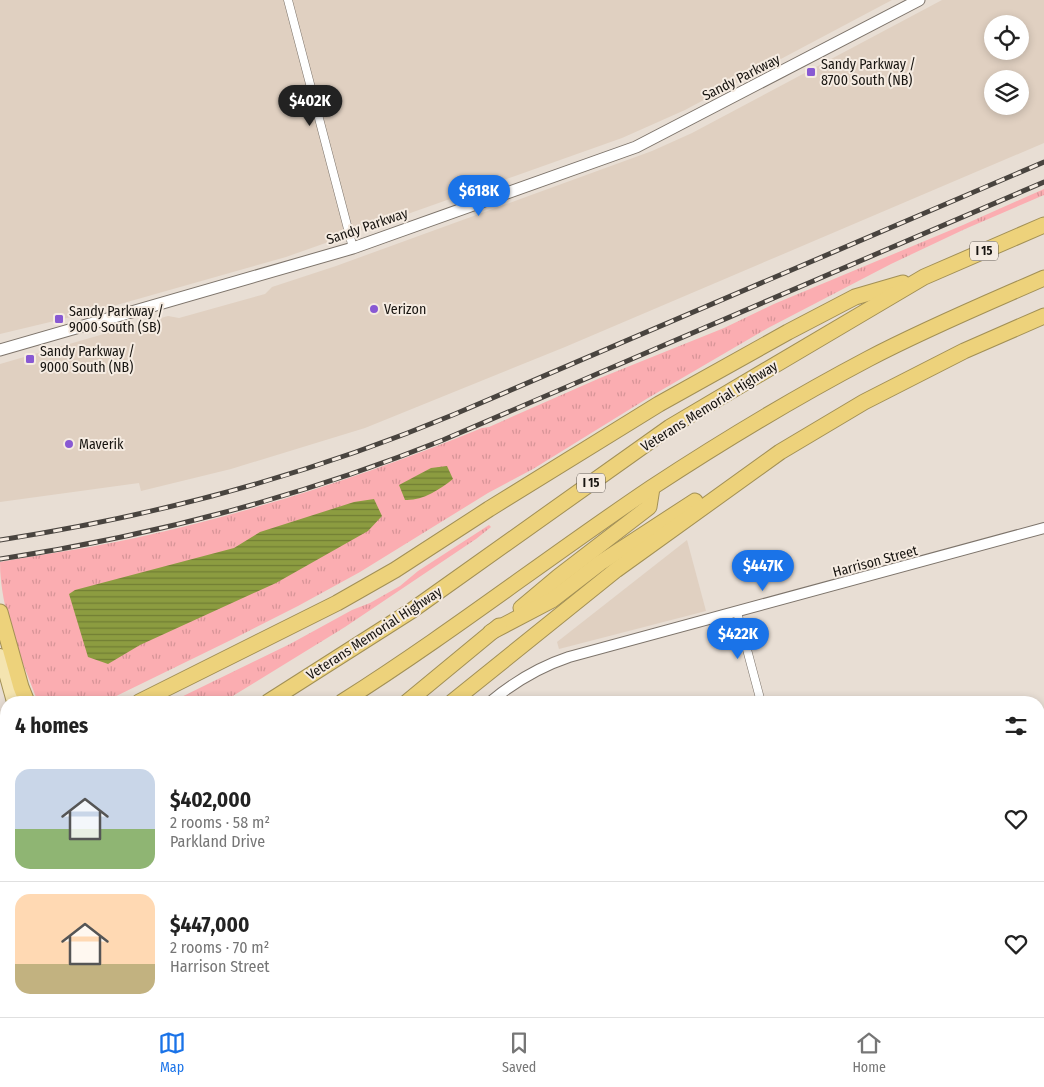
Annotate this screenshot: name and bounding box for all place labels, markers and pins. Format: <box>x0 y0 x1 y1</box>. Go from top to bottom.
place label: Sandy Parkway / 8700 South (NB) <box>821 56 916 89</box>
marker: Sandy Parkway / 8700 South (NB) <box>805 66 817 78</box>
pin: $402K <box>275 84 345 127</box>
pin: $618K <box>444 174 514 217</box>
place label: Verizon <box>384 301 426 318</box>
place label: Sandy Parkway / 9000 South (SB) <box>69 303 164 336</box>
marker: Verizon <box>368 303 380 315</box>
marker: Sandy Parkway / 9000 South (SB) <box>53 313 65 325</box>
place label: Sandy Parkway / 9000 South (NB) <box>40 343 135 376</box>
marker: Sandy Parkway / 9000 South (NB) <box>24 353 36 365</box>
place label: Maverik <box>79 436 124 453</box>
marker: Maverik <box>63 438 75 450</box>
pin: $447K <box>728 550 798 592</box>
pin: $422K <box>703 618 773 660</box>

